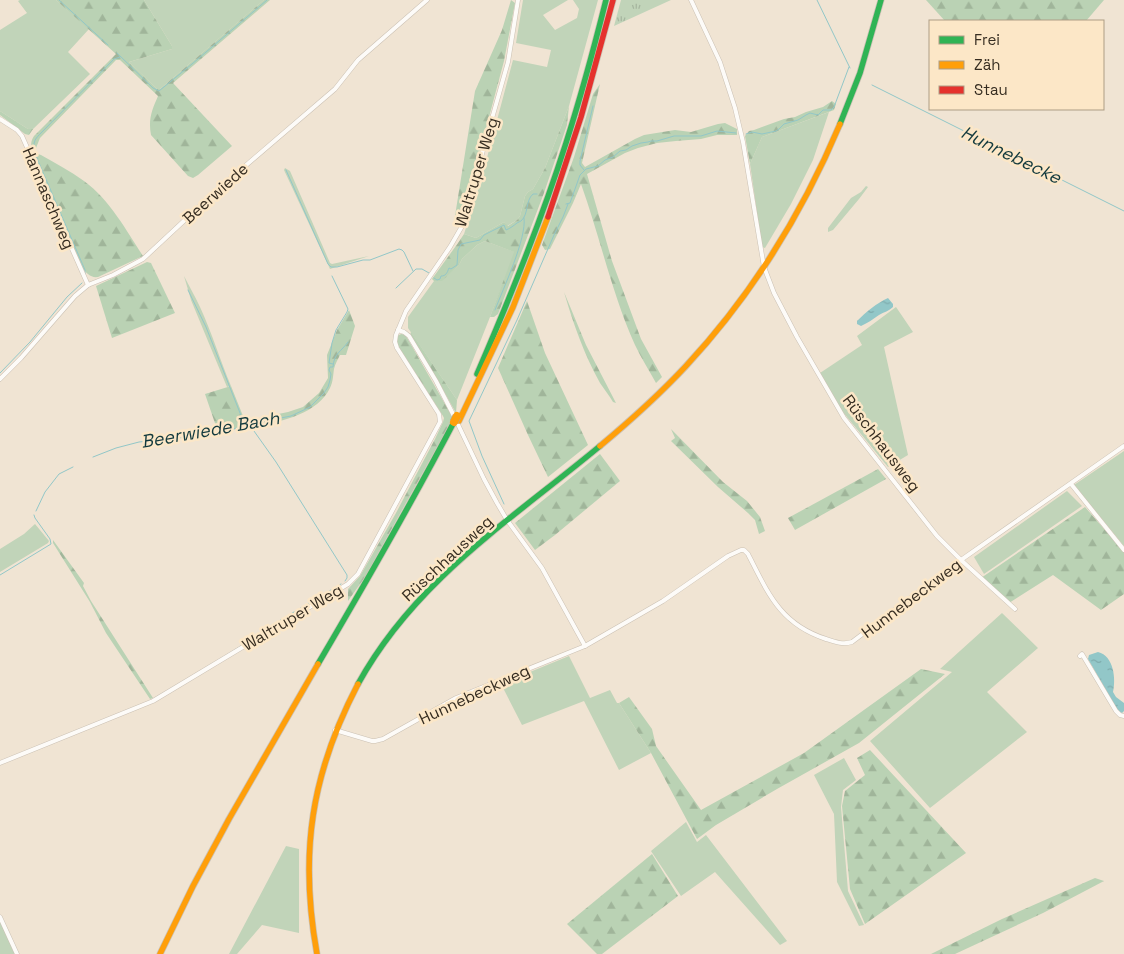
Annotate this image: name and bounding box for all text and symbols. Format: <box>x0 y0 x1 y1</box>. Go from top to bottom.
legend <box>929 20 1104 110</box>
text: Frei <box>974 30 1000 49</box>
text: Zäh <box>974 55 1000 74</box>
text: Stau <box>974 80 1008 99</box>
street label: Waltruper Weg <box>450 115 503 229</box>
water label: Hunnebecke <box>957 120 1066 189</box>
street label: Hannaschweg <box>18 144 79 252</box>
street label: Beerwiede <box>178 158 253 228</box>
street label: Rüschhausweg <box>838 390 925 496</box>
water label: Beerwiede Bach <box>139 406 282 453</box>
street label: Rüschhausweg <box>397 511 497 606</box>
street label: Hunnebeckweg <box>857 554 965 643</box>
street label: Waltruper Weg <box>238 579 346 656</box>
street label: Hunnebeckweg <box>416 660 533 729</box>

